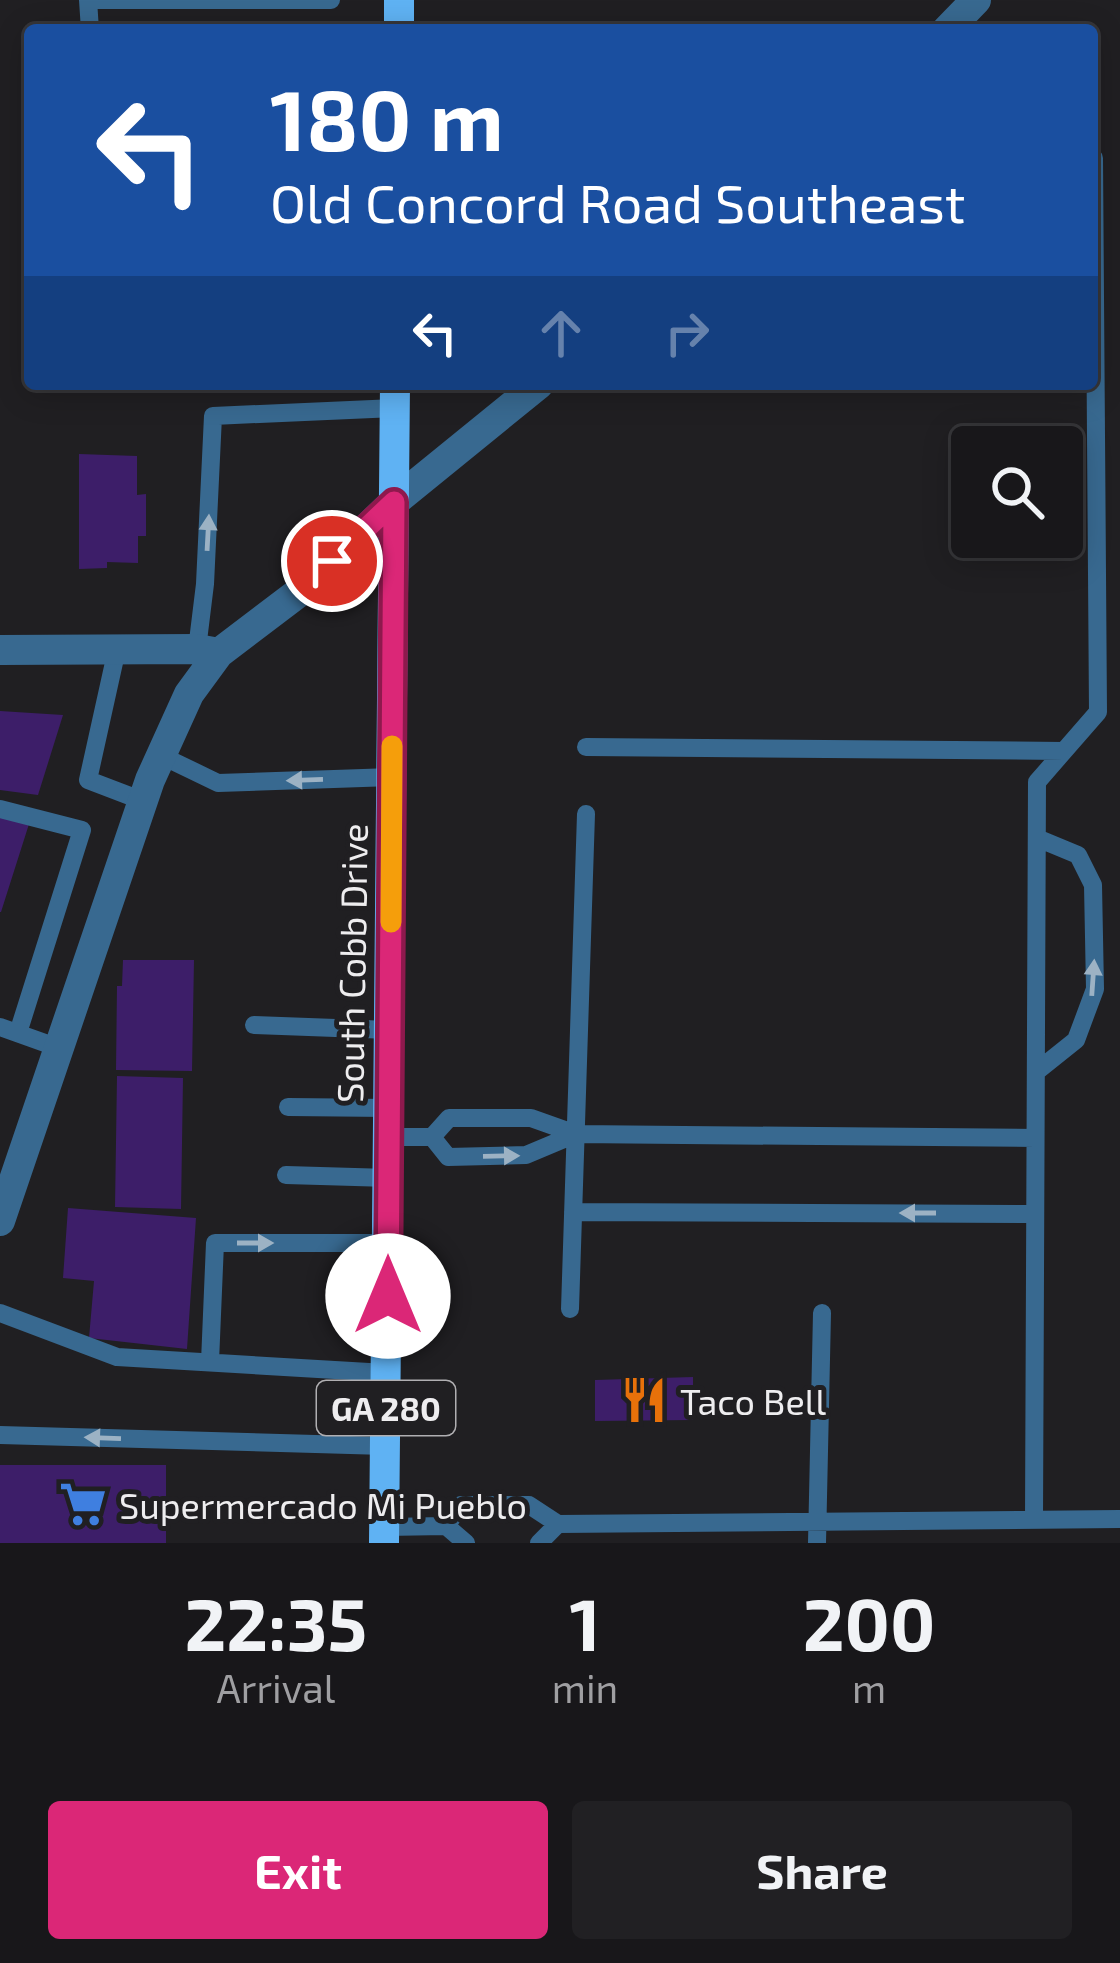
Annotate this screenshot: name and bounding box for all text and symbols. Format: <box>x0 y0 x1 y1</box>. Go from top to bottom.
text: 180 m <box>270 67 504 168</box>
icon: left <box>72 72 228 228</box>
text: Old Concord Road Southeast <box>270 169 965 234</box>
icon: left <box>402 300 468 366</box>
icon: ahead <box>528 300 594 366</box>
icon: right <box>654 300 720 366</box>
map controls <box>951 426 1083 558</box>
button: search <box>951 426 1083 558</box>
pin <box>281 510 383 612</box>
one-way arrow <box>199 513 218 551</box>
icon: arrive <box>299 528 365 594</box>
one-way arrow <box>285 770 323 789</box>
street label: South Cobb Drive <box>327 823 375 1103</box>
one-way arrow <box>1084 958 1103 996</box>
one-way arrow <box>483 1146 521 1165</box>
one-way arrow <box>898 1203 936 1223</box>
one-way arrow <box>237 1233 275 1253</box>
position arrow <box>325 1233 451 1359</box>
restaurant icon: Taco Bell <box>619 1375 669 1425</box>
place label: Taco Bell <box>680 1379 826 1422</box>
road number: GA 280 <box>317 1381 455 1435</box>
one-way arrow <box>83 1428 121 1447</box>
supermarket icon: Supermercado Mi Pueblo <box>58 1479 108 1529</box>
place label: Supermercado Mi Pueblo <box>119 1483 527 1526</box>
text: 22:35 <box>185 1579 367 1665</box>
text: 1 <box>569 1579 601 1665</box>
text: 200 <box>803 1579 935 1665</box>
text: Arrival <box>217 1664 335 1711</box>
text: min <box>552 1664 618 1711</box>
text: m <box>852 1664 886 1711</box>
button: Exit <box>48 1801 548 1939</box>
button: Share <box>572 1801 1072 1939</box>

